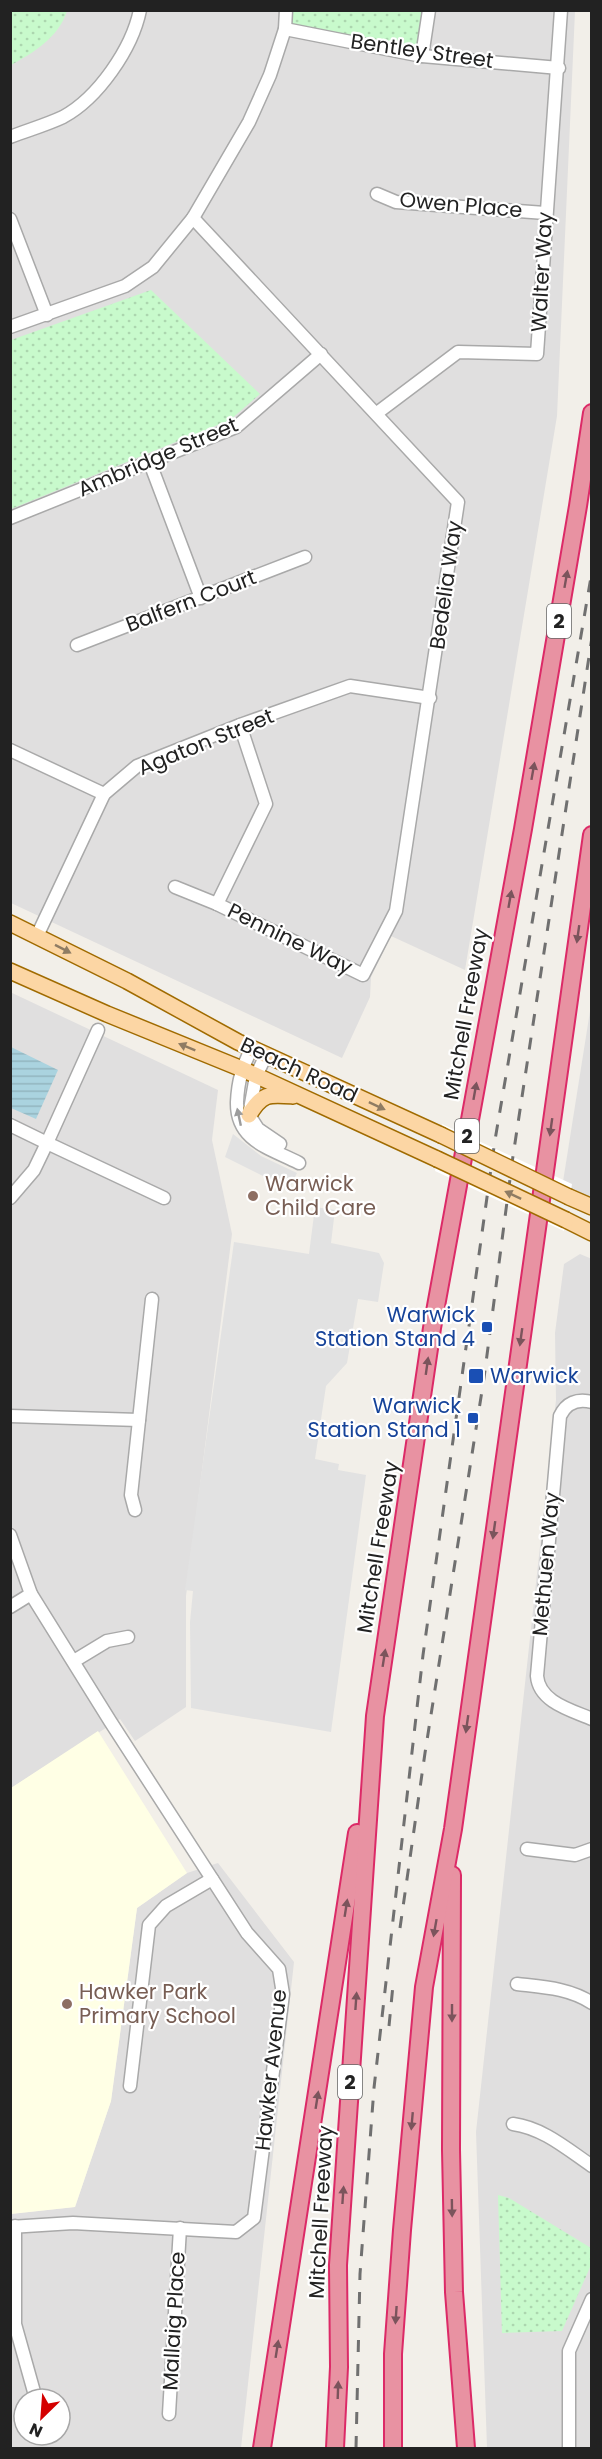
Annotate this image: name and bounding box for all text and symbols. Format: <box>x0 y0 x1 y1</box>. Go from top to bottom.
street label: Bentley Street <box>349 26 495 75</box>
street label: Owen Place <box>398 185 524 224</box>
street label: Walter Way <box>524 211 559 333</box>
street label: Ambridge Street <box>73 410 242 503</box>
street label: Bedelia Way <box>422 518 469 651</box>
street label: Balfern Court <box>121 562 260 639</box>
one-way arrow <box>562 569 571 588</box>
road number: 2 <box>547 604 571 638</box>
street label: Agaton Street <box>134 701 278 782</box>
one-way arrow <box>529 762 538 781</box>
one-way arrow <box>506 890 515 909</box>
street label: Pennine Way <box>223 896 358 981</box>
one-way arrow <box>573 925 582 944</box>
street label: Mitchell Freeway <box>436 926 495 1102</box>
one-way arrow <box>55 944 72 953</box>
street label: Beach Road <box>236 1030 363 1109</box>
one-way arrow <box>178 1042 196 1052</box>
one-way arrow <box>471 1081 480 1100</box>
one-way arrow <box>368 1101 386 1111</box>
one-way arrow <box>234 1107 243 1126</box>
one-way arrow <box>546 1118 555 1137</box>
road number: 2 <box>455 1119 479 1153</box>
place label: Warwick Child Care <box>265 1169 376 1222</box>
marker: Warwick Child Care <box>246 1189 260 1203</box>
one-way arrow <box>504 1191 521 1200</box>
place label: Warwick Station Stand 4 <box>315 1300 475 1353</box>
marker: Warwick Station Stand 4 <box>480 1320 494 1334</box>
one-way arrow <box>517 1328 526 1347</box>
one-way arrow <box>422 1356 432 1375</box>
place label: Warwick <box>490 1361 579 1390</box>
marker: Warwick <box>467 1367 485 1385</box>
place label: Warwick Station Stand 1 <box>307 1391 461 1444</box>
marker: Warwick Station Stand 1 <box>466 1411 480 1425</box>
street label: Mitchell Freeway <box>350 1459 405 1635</box>
street label: Methuen Way <box>525 1491 566 1637</box>
one-way arrow <box>490 1521 499 1540</box>
one-way arrow <box>379 1648 388 1667</box>
one-way arrow <box>463 1714 472 1733</box>
one-way arrow <box>342 1898 351 1917</box>
one-way arrow <box>430 1918 439 1937</box>
place label: Hawker Park Primary School <box>79 1977 236 2030</box>
street label: Hawker Avenue <box>248 1988 293 2152</box>
one-way arrow <box>351 1991 360 2010</box>
marker: Hawker Park Primary School <box>60 1997 74 2011</box>
one-way arrow <box>447 2004 456 2023</box>
road number: 2 <box>338 2065 362 2099</box>
one-way arrow <box>313 2091 322 2110</box>
one-way arrow <box>407 2112 417 2131</box>
street label: Mitchell Freeway <box>301 2124 340 2299</box>
one-way arrow <box>338 2186 347 2205</box>
one-way arrow <box>447 2199 457 2218</box>
street label: Mallaig Place <box>155 2251 192 2391</box>
one-way arrow <box>391 2306 401 2325</box>
one-way arrow <box>273 2340 282 2359</box>
one-way arrow <box>333 2381 342 2400</box>
north arrow <box>12 2387 72 2447</box>
text: N <box>26 2417 46 2443</box>

